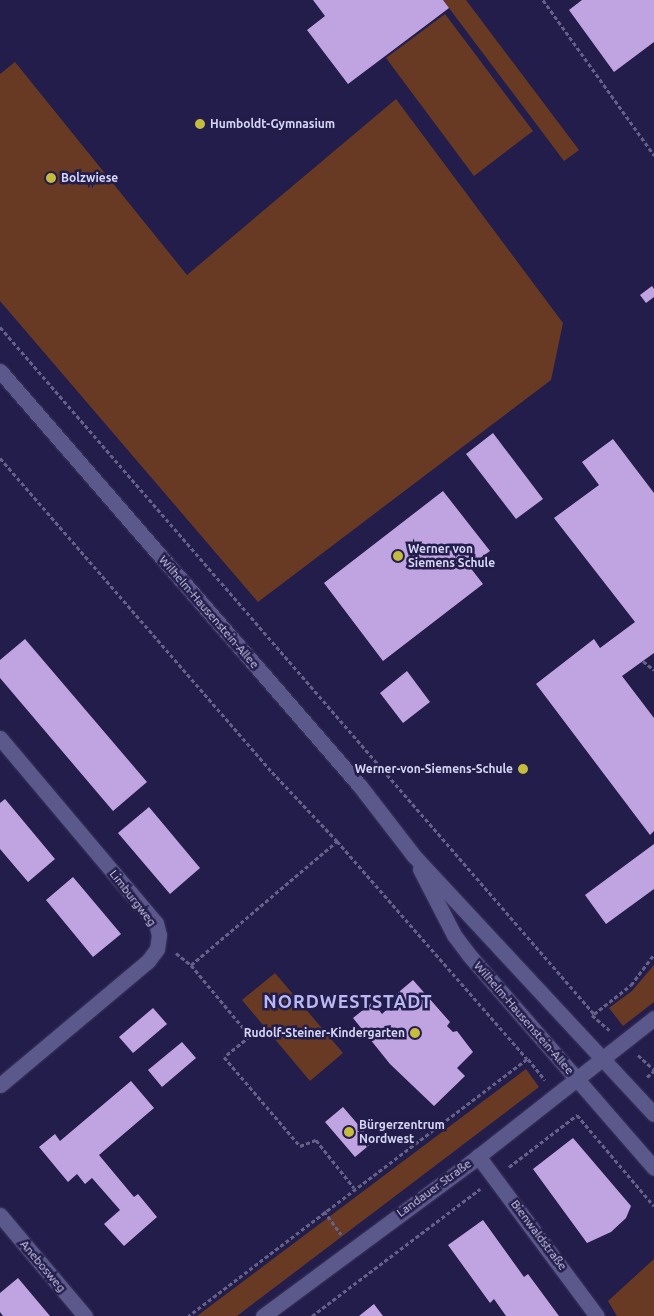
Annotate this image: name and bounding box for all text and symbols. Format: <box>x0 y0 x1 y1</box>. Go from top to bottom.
place label: Humboldt-Gymnasium <box>210 117 335 131</box>
marker: Humboldt-Gymnasium <box>194 118 206 130</box>
place label: Bolzwiese <box>61 171 118 185</box>
marker: Bolzwiese <box>45 172 57 184</box>
place label: Werner von Siemens Schule <box>408 542 495 570</box>
marker: Werner von Siemens Schule <box>392 550 404 562</box>
street label: Wilhelm-Hausenstein-Allee <box>156 553 262 671</box>
place label: Werner-von-Siemens-Schule <box>355 762 513 776</box>
marker: Werner-von-Siemens-Schule <box>517 763 529 775</box>
street label: Limburgweg <box>107 867 159 929</box>
street label: Wilhelm-Hausenstein-Allee <box>471 959 577 1077</box>
district label: NORDWESTSTADT <box>262 990 434 1012</box>
place label: Rudolf-Steiner-Kindergarten <box>244 1026 405 1040</box>
marker: Rudolf-Steiner-Kindergarten <box>409 1027 421 1039</box>
place label: Bürgerzentrum Nordwest <box>359 1118 445 1146</box>
marker: Bürgerzentrum Nordwest <box>343 1126 355 1138</box>
street label: Landauer Straße <box>394 1156 474 1220</box>
street label: Bienwaldstraße <box>508 1197 570 1273</box>
street label: Anebosweg <box>17 1237 69 1295</box>

